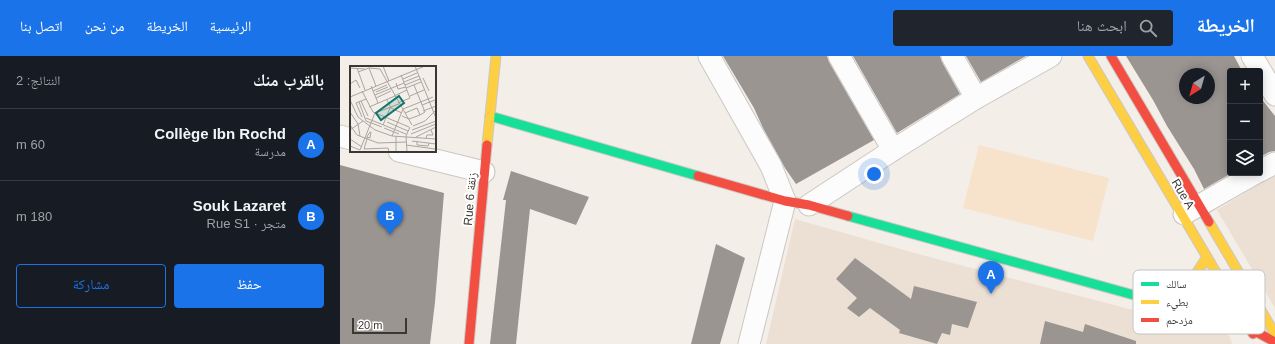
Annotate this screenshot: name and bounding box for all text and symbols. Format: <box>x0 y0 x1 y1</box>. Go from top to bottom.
search box <box>893 10 1173 46</box>
text: الخريطة <box>1197 15 1255 36</box>
text: ابحث هنا <box>1077 17 1127 34</box>
icon: search <box>1137 17 1159 39</box>
text: اتصل بنا <box>20 18 63 34</box>
text: من نحن <box>85 18 125 34</box>
text: الخريطة <box>147 18 188 34</box>
text: الرئيسية <box>210 18 251 34</box>
inset map <box>350 66 436 152</box>
north arrow <box>1179 68 1215 104</box>
map controls <box>1227 68 1263 176</box>
button: + <box>1227 68 1263 104</box>
text: بالقرب منك <box>253 71 324 90</box>
text: النتائج: 2 <box>16 73 60 88</box>
button: − <box>1227 104 1263 140</box>
text: Collège Ibn Rochd <box>154 125 286 142</box>
text: 60 m <box>16 137 45 152</box>
text: A <box>306 137 316 152</box>
button: layers <box>1227 140 1263 176</box>
text: مدرسة <box>254 144 286 159</box>
your location <box>864 164 884 184</box>
street label: Rue 6 زنقة <box>461 171 479 226</box>
street label: Rue A <box>1169 176 1197 212</box>
text: Souk Lazaret <box>193 197 286 214</box>
pin: B <box>377 202 403 235</box>
text: 180 m <box>16 209 52 224</box>
text: B <box>306 209 316 224</box>
text: متجر · Rue S1 <box>207 216 286 231</box>
pin: A <box>978 261 1004 294</box>
button: مشاركة <box>16 264 166 308</box>
button: حفظ <box>174 264 324 308</box>
legend <box>1133 270 1265 334</box>
text: سالك <box>1166 278 1186 290</box>
text: بطيء <box>1166 296 1188 311</box>
text: مزدحم <box>1166 314 1193 328</box>
scale bar <box>352 316 407 335</box>
text: 20 m <box>358 319 382 331</box>

